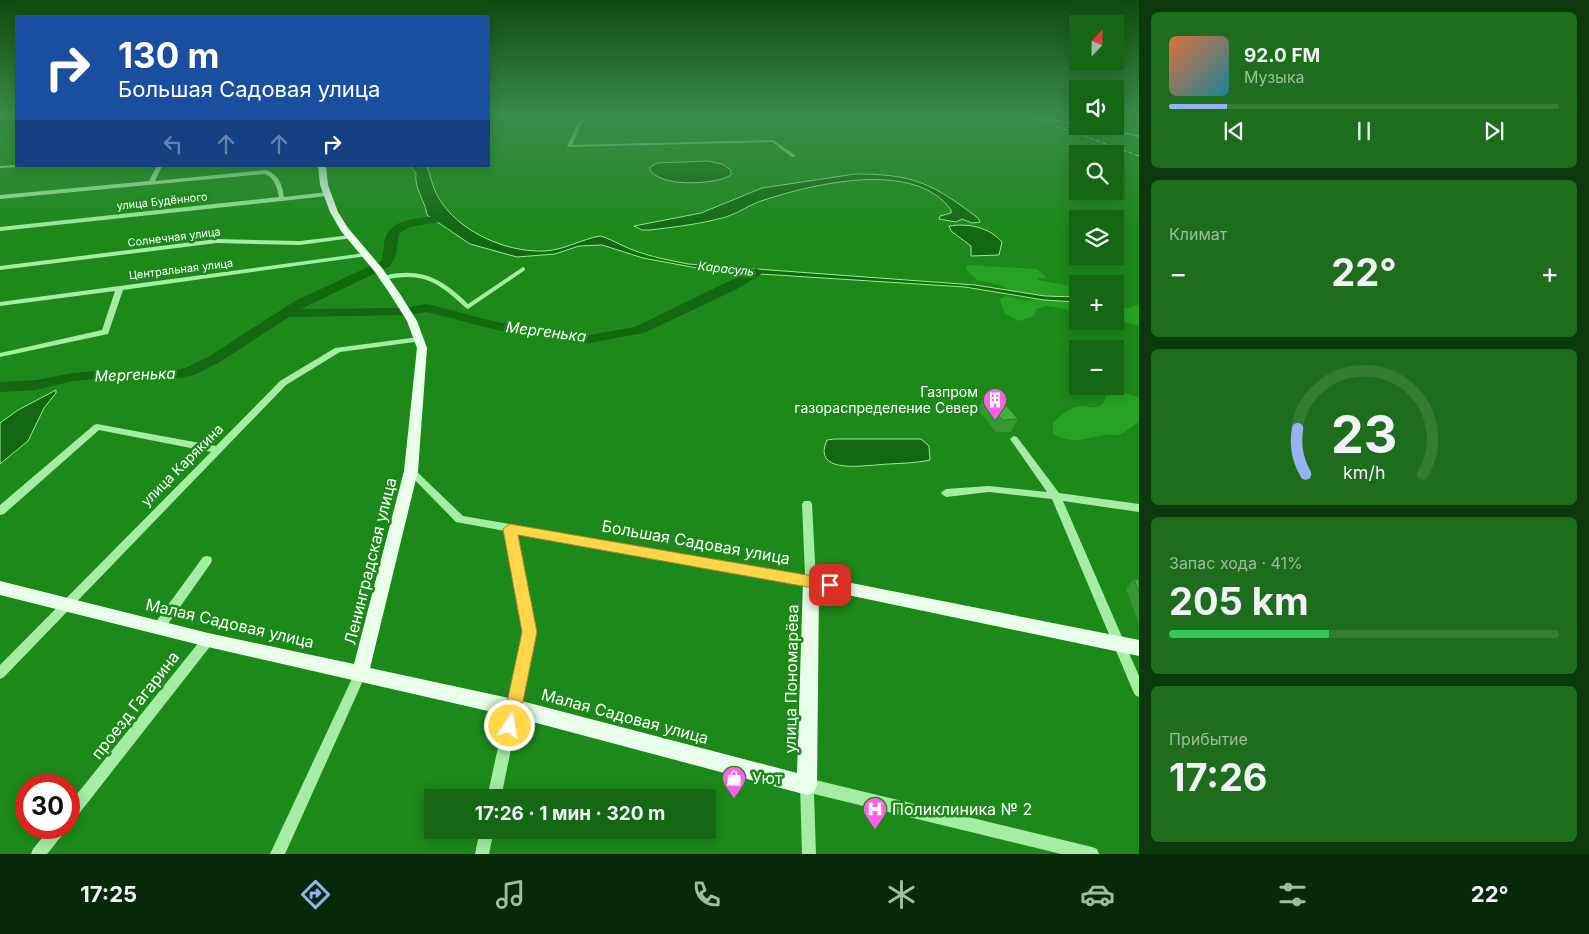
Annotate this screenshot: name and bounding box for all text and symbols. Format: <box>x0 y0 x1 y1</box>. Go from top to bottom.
north arrow <box>1069 15 1124 70</box>
map controls <box>1069 15 1124 395</box>
text: 130 m <box>118 34 220 76</box>
icon: right <box>35 35 100 100</box>
text: 92.0 FM <box>1244 44 1320 67</box>
text: Музыка <box>1244 67 1305 87</box>
text: Большая Садовая улица <box>118 76 380 102</box>
button: sound <box>1069 80 1124 135</box>
icon: previous <box>1220 117 1248 145</box>
icon: pause <box>1350 117 1378 145</box>
icon: next <box>1480 117 1508 145</box>
icon: left <box>159 130 187 158</box>
icon: ahead <box>212 130 240 158</box>
icon: ahead <box>265 130 293 158</box>
icon: right <box>318 130 346 158</box>
button: search <box>1069 145 1124 200</box>
street label: улица Будённого <box>116 189 209 213</box>
button: layers <box>1069 210 1124 265</box>
street label: Солнечная улица <box>127 224 221 250</box>
text: Климат <box>1169 224 1227 244</box>
text: 22° <box>1331 249 1397 295</box>
street label: Центральная улица <box>128 256 234 282</box>
text: − <box>1169 256 1188 290</box>
text: + <box>1540 256 1559 290</box>
water label: Карасуль <box>697 258 755 279</box>
button: + <box>1069 275 1124 330</box>
water label: Мергенька <box>505 317 587 346</box>
button: − <box>1069 340 1124 395</box>
water label: Мергенька <box>94 364 176 385</box>
place label: Газпром газораспределение Север <box>794 383 978 416</box>
building icon: Газпром газораспределение Север <box>982 387 1008 421</box>
text: 23 <box>1331 403 1397 466</box>
street label: улица Карякина <box>137 420 226 509</box>
text: km/h <box>1343 462 1385 483</box>
street label: Ленинградская улица <box>340 475 400 647</box>
street label: Большая Садовая улица <box>600 516 792 568</box>
text: Запас хода · 41% <box>1169 553 1303 573</box>
pin <box>809 564 851 606</box>
icon: arrive <box>816 571 844 599</box>
text: 205 km <box>1169 578 1309 624</box>
street label: Малая Садовая улица <box>144 594 316 652</box>
street label: улица Пономарёва <box>780 604 802 754</box>
street label: проезд Гагарина <box>87 647 183 763</box>
street label: Малая Садовая улица <box>539 684 711 748</box>
position arrow <box>483 699 535 751</box>
text: Прибытие <box>1169 729 1248 749</box>
text: 17:26 <box>1169 754 1268 800</box>
shop icon: Уют <box>721 765 747 799</box>
place label: Уют <box>752 768 783 788</box>
speed limit sign: 30 <box>15 774 80 839</box>
hospital icon: Поликлиника № 2 <box>862 796 888 830</box>
place label: Поликлиника № 2 <box>892 799 1032 819</box>
text: 17:26 · 1 мин · 320 m <box>475 802 665 825</box>
icon: directions <box>298 877 333 912</box>
icon: music <box>493 877 528 912</box>
icon: phone <box>689 877 724 912</box>
icon: climate <box>884 877 919 912</box>
icon: car <box>1080 877 1115 912</box>
icon: filters <box>1275 877 1310 912</box>
text: 17:25 <box>80 881 137 907</box>
text: 22° <box>1471 881 1509 907</box>

